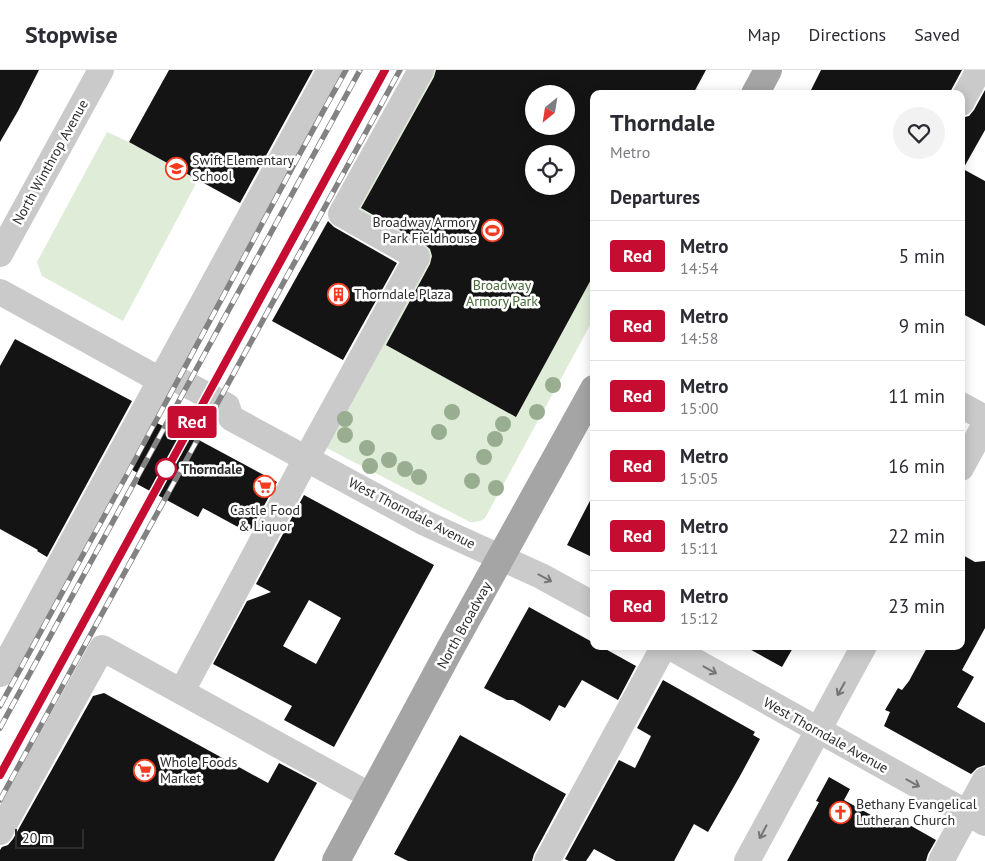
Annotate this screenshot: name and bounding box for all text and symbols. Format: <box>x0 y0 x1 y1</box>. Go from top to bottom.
text: Stopwise <box>25 19 118 50</box>
text: Map <box>748 23 780 46</box>
text: Directions <box>808 23 886 46</box>
text: Saved <box>914 23 960 46</box>
north arrow <box>525 85 575 135</box>
map controls <box>525 85 575 195</box>
street label: North Winthrop Avenue <box>8 96 92 228</box>
text: Thorndale <box>610 107 715 138</box>
button: heart <box>893 107 945 159</box>
text: Metro <box>610 142 650 162</box>
button: locate <box>525 145 575 195</box>
place label: Swift Elementary School <box>192 151 294 185</box>
school or university icon: Swift Elementary School <box>164 156 188 180</box>
text: Departures <box>610 185 700 209</box>
place label: Broadway Armory Park Fieldhouse <box>372 213 477 247</box>
sports icon: Broadway Armory Park Fieldhouse <box>481 218 505 242</box>
text: Metro <box>680 234 728 258</box>
text: Red <box>623 244 652 267</box>
text: 5 min <box>899 244 945 268</box>
text: 14:54 <box>680 258 718 278</box>
park label: Broadway Armory Park <box>466 276 538 310</box>
building icon: Thorndale Plaza <box>326 282 350 306</box>
place label: Thorndale Plaza <box>354 285 451 303</box>
text: Metro <box>680 304 728 328</box>
text: Red <box>623 314 652 337</box>
text: 9 min <box>899 314 945 338</box>
text: 14:58 <box>680 328 718 348</box>
text: Metro <box>680 374 728 398</box>
text: Red <box>623 384 652 407</box>
text: 11 min <box>888 384 945 408</box>
text: 15:00 <box>680 398 718 418</box>
line badge: Red <box>163 406 221 438</box>
text: Red <box>178 410 206 433</box>
text: Metro <box>680 444 728 468</box>
text: Red <box>623 454 652 477</box>
text: 16 min <box>888 454 945 478</box>
marker: Thorndale <box>155 458 177 480</box>
place label: Thorndale <box>181 460 242 478</box>
text: 15:05 <box>680 468 718 488</box>
street label: West Thorndale Avenue <box>345 473 479 553</box>
supermarket icon: Castle Food & Liquor <box>253 475 277 499</box>
place label: Castle Food & Liquor <box>230 501 300 535</box>
text: Metro <box>680 514 728 538</box>
text: Red <box>623 524 652 547</box>
text: 22 min <box>888 524 945 548</box>
text: 15:11 <box>680 538 718 558</box>
one-way arrow <box>538 573 553 583</box>
street label: North Broadway <box>433 578 496 672</box>
text: Metro <box>680 584 728 608</box>
text: Red <box>623 594 652 617</box>
text: 23 min <box>888 594 945 618</box>
text: 15:12 <box>680 608 718 628</box>
one-way arrow <box>703 665 718 675</box>
one-way arrow <box>836 681 845 696</box>
street label: West Thorndale Avenue <box>760 693 892 777</box>
place label: Whole Foods Market <box>160 753 237 787</box>
supermarket icon: Whole Foods Market <box>132 758 156 782</box>
one-way arrow <box>906 778 921 788</box>
place label: Bethany Evangelical Lutheran Church <box>856 795 977 829</box>
church icon: Bethany Evangelical Lutheran Church <box>828 800 852 824</box>
one-way arrow <box>758 824 768 839</box>
scale bar <box>15 826 84 849</box>
text: 20 m <box>22 829 52 847</box>

